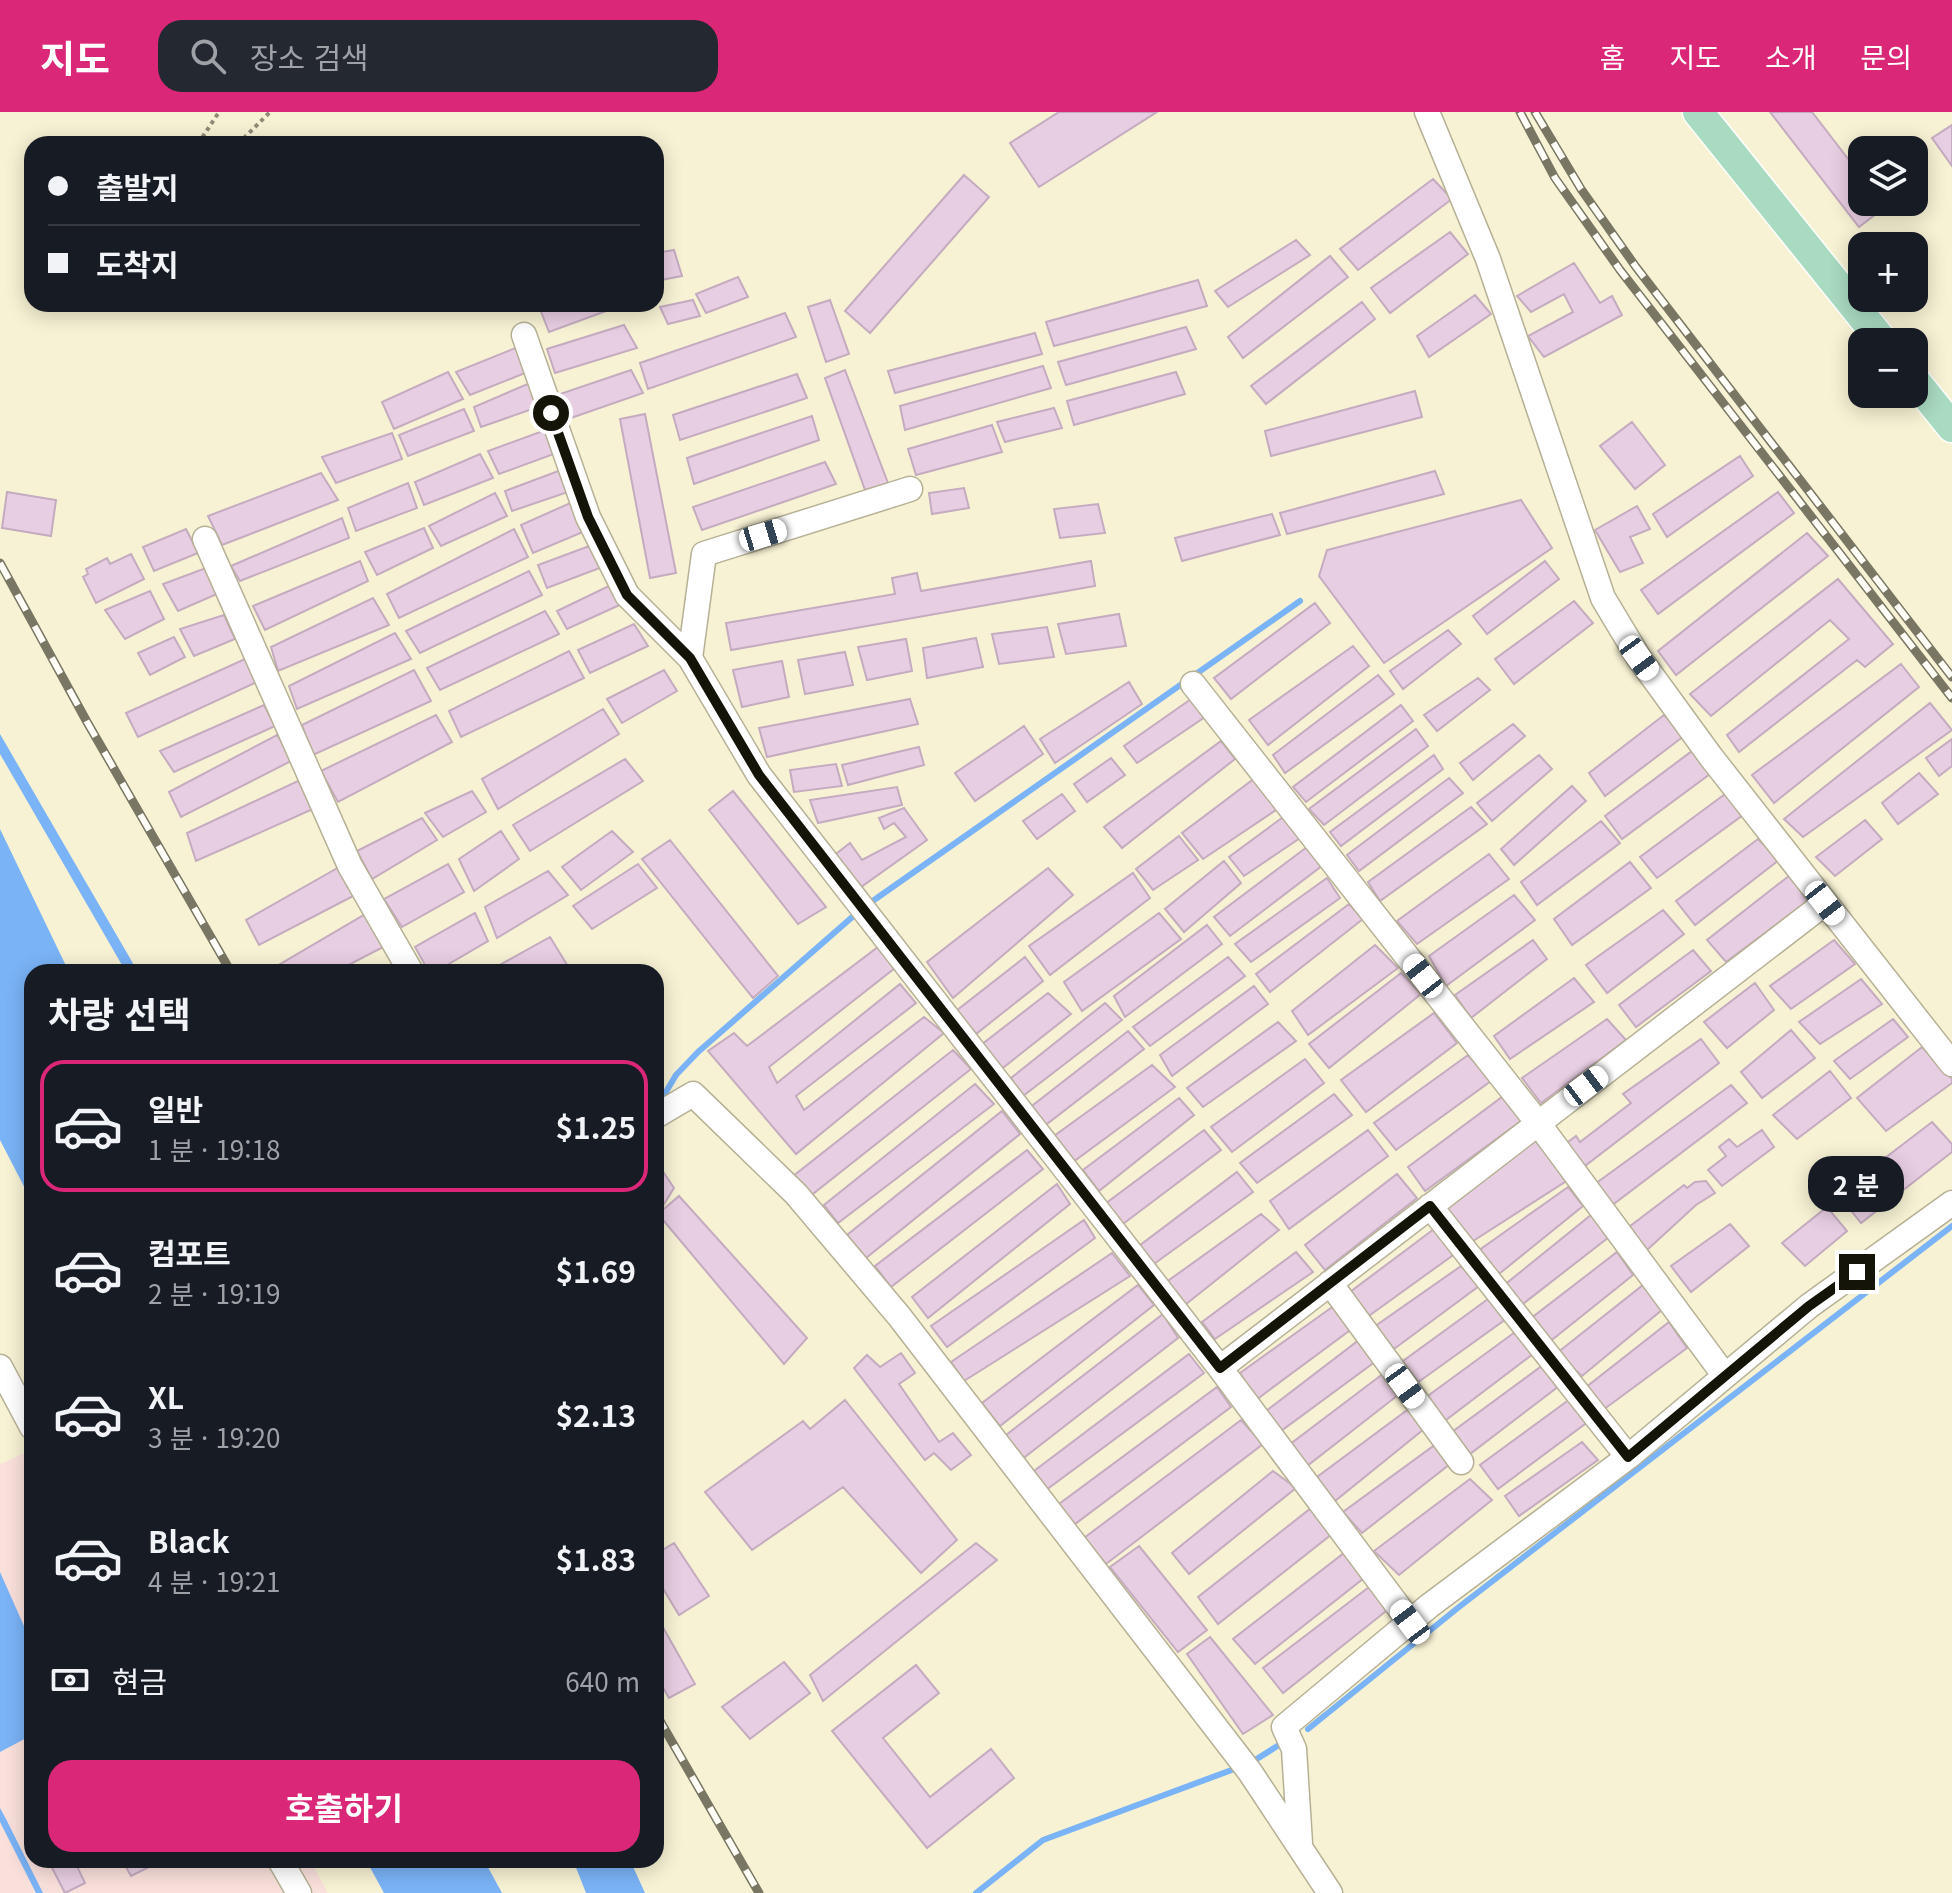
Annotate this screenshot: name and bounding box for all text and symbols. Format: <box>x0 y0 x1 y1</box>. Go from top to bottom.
search box <box>158 20 718 92</box>
text: 지도 <box>40 29 110 84</box>
icon: search <box>186 34 230 78</box>
text: 장소 검색 <box>250 34 369 78</box>
text: 홈 <box>1600 36 1625 76</box>
text: 지도 <box>1669 36 1721 76</box>
text: 소개 <box>1765 36 1816 76</box>
text: 문의 <box>1860 36 1912 76</box>
map controls <box>1848 136 1928 408</box>
button: layers <box>1848 136 1928 216</box>
text: 출발지 <box>96 164 179 208</box>
button: + <box>1848 232 1928 312</box>
text: 도착지 <box>96 241 179 285</box>
button: − <box>1848 328 1928 408</box>
route start <box>533 395 569 431</box>
car <box>737 517 789 553</box>
car <box>1615 632 1663 684</box>
car <box>1801 877 1849 929</box>
car <box>1399 950 1447 1002</box>
text: 차량 선택 <box>48 986 191 1038</box>
car <box>1560 1062 1612 1110</box>
text: 일반 <box>148 1086 203 1130</box>
icon: car <box>52 1090 124 1162</box>
text: $1.25 <box>555 1104 636 1148</box>
text: 1 분 · 19:18 <box>148 1130 280 1167</box>
callout: 2 분 <box>1809 1156 1905 1212</box>
text: 2 분 <box>1833 1165 1879 1202</box>
text: 컴포트 <box>148 1230 231 1274</box>
icon: car <box>52 1234 124 1306</box>
text: $1.69 <box>555 1248 636 1292</box>
route end <box>1839 1254 1875 1290</box>
text: 2 분 · 19:19 <box>148 1274 280 1311</box>
car <box>1381 1360 1429 1412</box>
text: XL <box>148 1374 184 1418</box>
icon: car <box>52 1378 124 1450</box>
text: $2.13 <box>555 1392 636 1436</box>
text: 3 분 · 19:20 <box>148 1418 280 1455</box>
text: Black <box>148 1518 230 1562</box>
icon: car <box>52 1522 124 1594</box>
text: $1.83 <box>555 1536 636 1580</box>
text: 4 분 · 19:21 <box>148 1562 280 1599</box>
car <box>1386 1596 1434 1648</box>
icon: cash <box>48 1658 92 1702</box>
text: 현금 <box>112 1658 167 1702</box>
text: 640 m <box>565 1662 640 1699</box>
button: 호출하기 <box>48 1760 640 1852</box>

